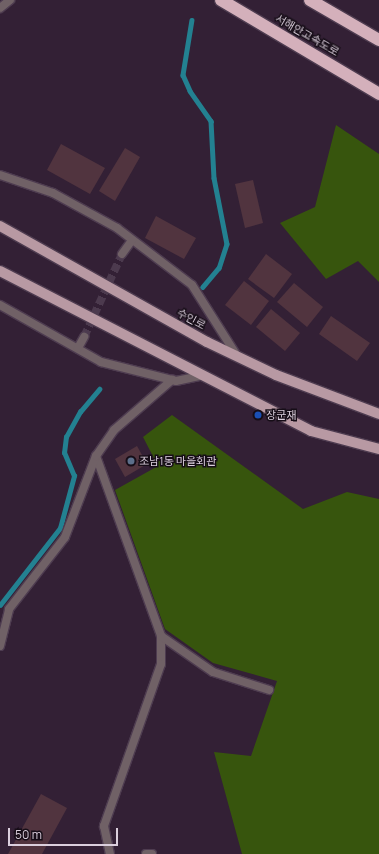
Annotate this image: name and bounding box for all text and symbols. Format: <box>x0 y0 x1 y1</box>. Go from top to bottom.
street label: 서해안고속도로 <box>273 12 341 58</box>
street label: 수인로 <box>174 306 208 332</box>
place label: 장군재 <box>266 408 296 422</box>
marker: 장군재 <box>253 410 263 420</box>
place label: 조남1동 마을회관 <box>139 454 216 468</box>
marker: 조남1동 마을회관 <box>126 456 136 466</box>
scale bar <box>10 820 120 846</box>
text: 50 m <box>15 826 42 843</box>

